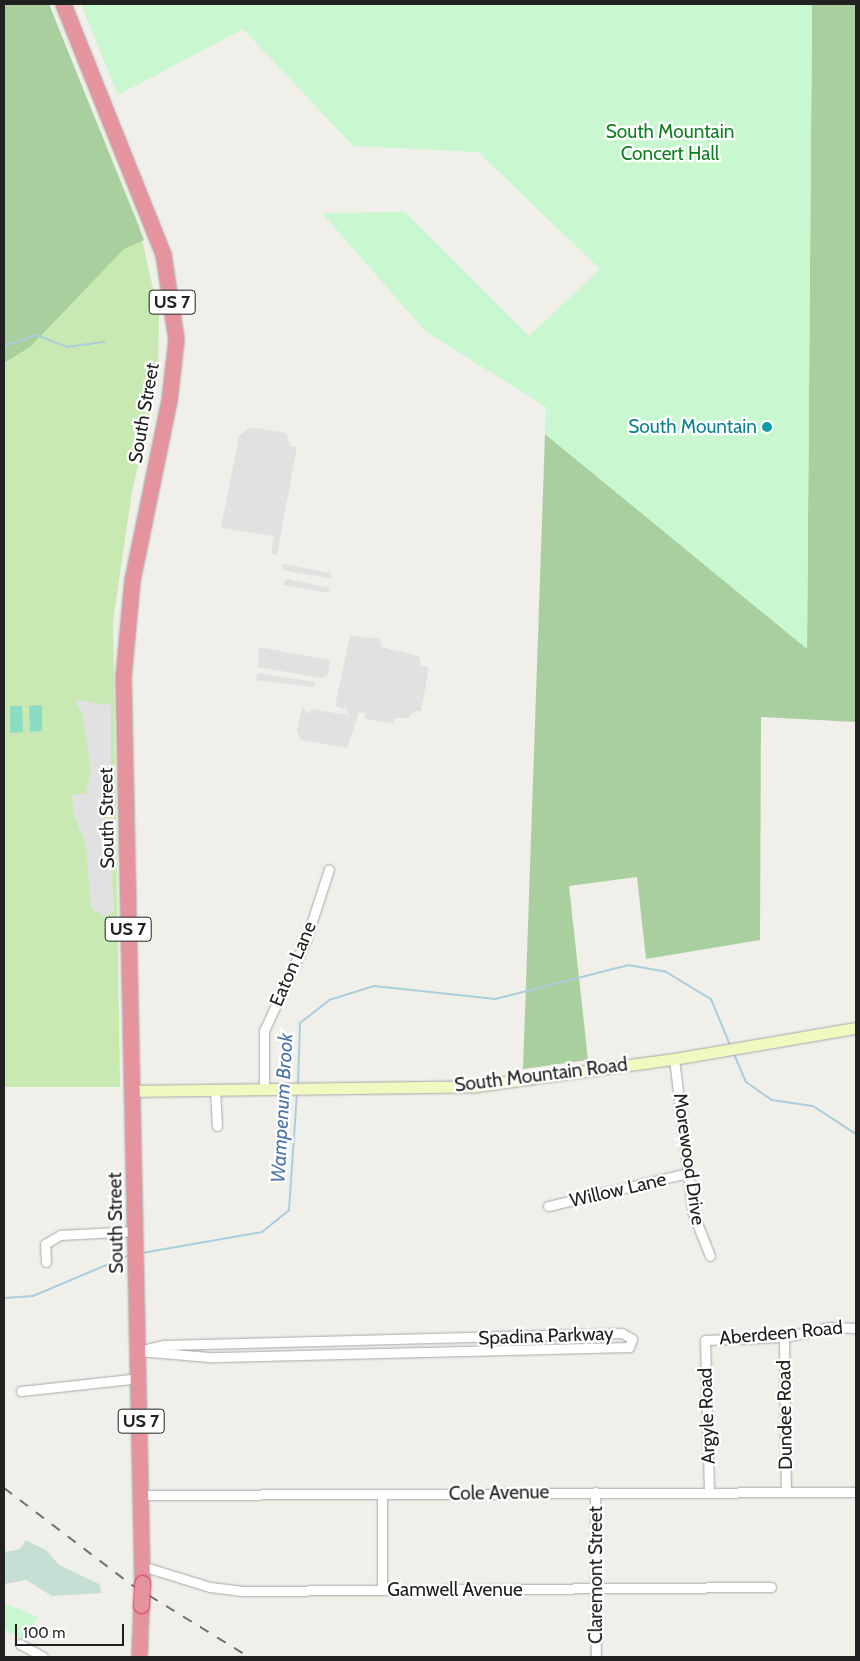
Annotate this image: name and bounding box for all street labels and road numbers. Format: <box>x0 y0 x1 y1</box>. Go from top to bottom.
road number: US 7 <box>148 286 196 318</box>
street label: South Street <box>124 361 164 465</box>
street label: South Street <box>95 767 119 869</box>
road number: US 7 <box>104 914 152 944</box>
street label: Eaton Lane <box>265 918 321 1010</box>
street label: South Mountain Road <box>453 1053 629 1097</box>
street label: Morewood Drive <box>668 1091 710 1227</box>
street label: Willow Lane <box>568 1168 668 1212</box>
street label: South Street <box>104 1172 128 1274</box>
street label: Aberdeen Road <box>718 1316 844 1350</box>
street label: Spadina Parkway <box>478 1322 614 1350</box>
street label: Dundee Road <box>773 1360 797 1470</box>
street label: Argyle Road <box>694 1368 720 1464</box>
road number: US 7 <box>117 1405 165 1436</box>
street label: Cole Avenue <box>449 1481 549 1505</box>
street label: Claremont Street <box>585 1506 607 1644</box>
street label: Gamwell Avenue <box>387 1579 523 1601</box>

